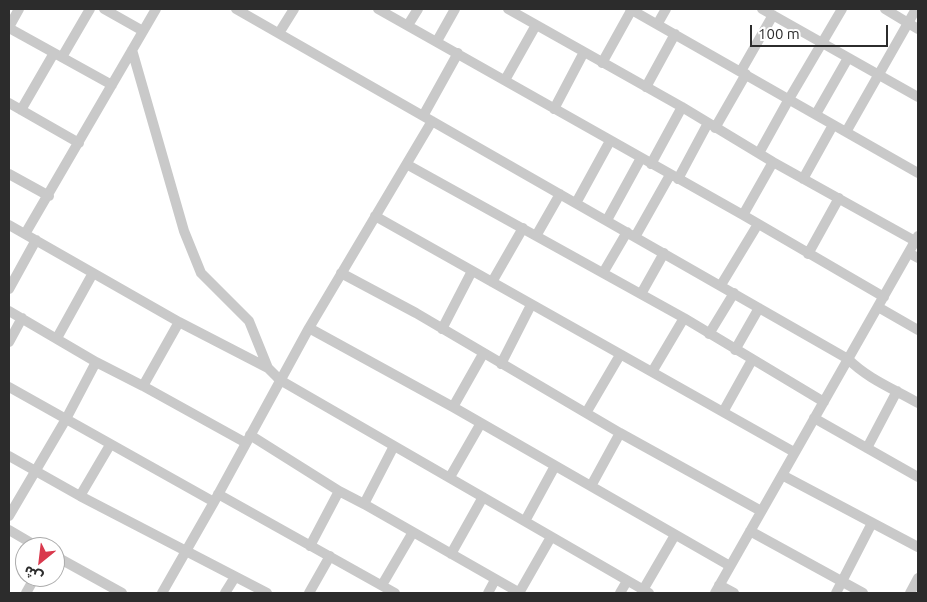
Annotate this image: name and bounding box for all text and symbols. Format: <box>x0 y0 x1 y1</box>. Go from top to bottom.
scale bar <box>752 15 890 47</box>
text: 100 m <box>758 25 800 42</box>
north arrow <box>15 537 65 587</box>
text: ش <box>21 563 45 586</box>

